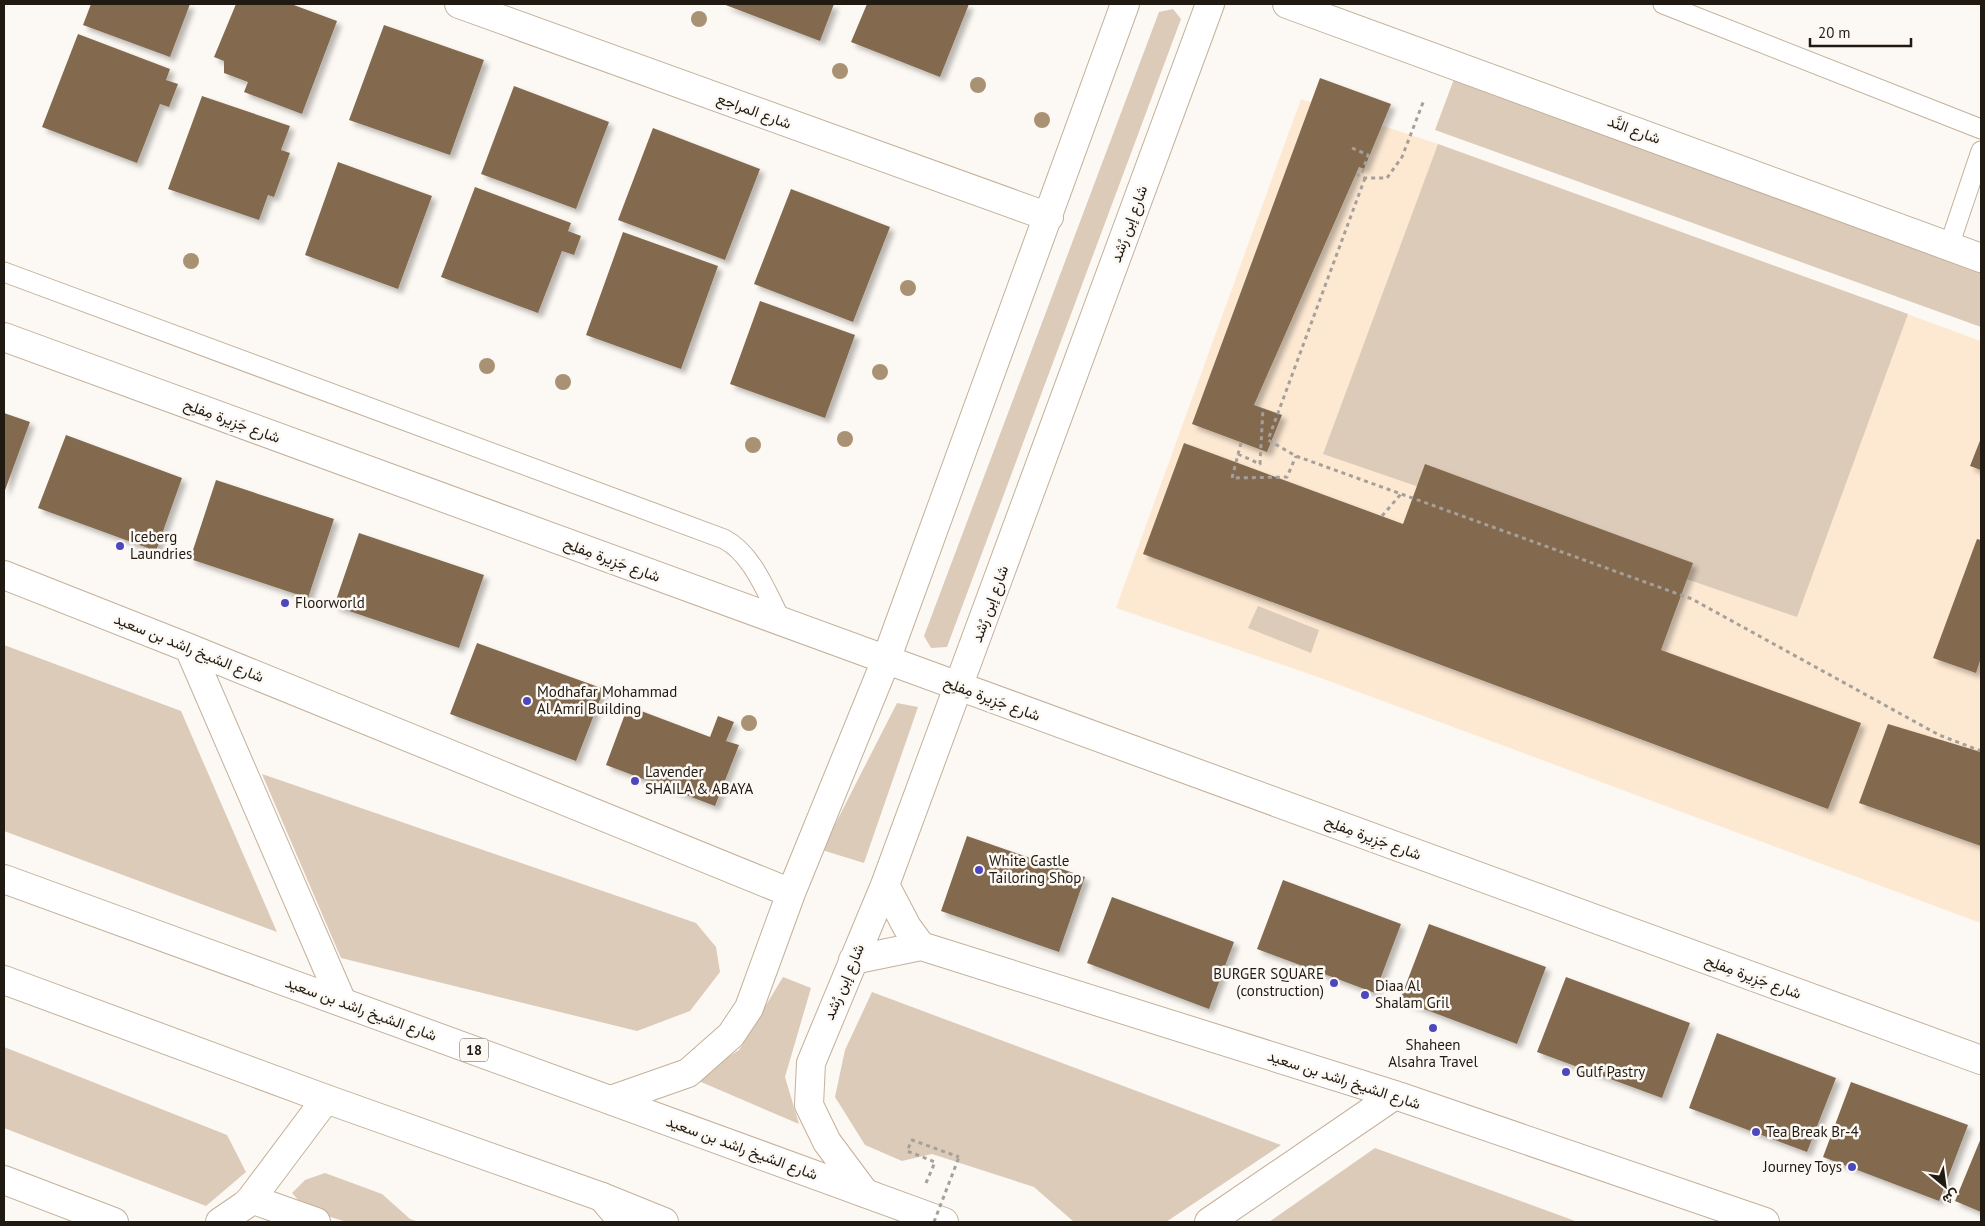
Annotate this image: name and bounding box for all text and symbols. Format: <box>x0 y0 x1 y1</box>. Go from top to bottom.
scale bar <box>1810 15 1911 47</box>
text: 20 m <box>1818 23 1851 42</box>
street label: شارع المراجع <box>714 88 794 135</box>
street label: شارع النَّد <box>1604 111 1663 150</box>
street label: شارع إبن رُشد <box>1106 183 1153 266</box>
street label: شارع جَزِيرة مِفلِح <box>180 394 283 449</box>
place label: Iceberg Laundries <box>130 527 192 563</box>
street label: شارع جَزِيرة مِفلِح <box>560 533 663 588</box>
marker: Iceberg Laundries <box>114 540 126 552</box>
street label: شارع إبن رُشد <box>967 563 1014 646</box>
place label: Floorworld <box>295 593 365 612</box>
marker: Floorworld <box>279 597 291 609</box>
street label: شارع الشيخ راشد بن سعيد <box>111 609 267 688</box>
street label: شارع جَزِيرة مِفلِح <box>940 672 1043 727</box>
place label: Modhafar Mohammad Al Amri Building <box>537 682 677 718</box>
marker: Modhafar Mohammad Al Amri Building <box>521 695 533 707</box>
place label: Lavender SHAILA & ABAYA <box>645 762 754 798</box>
marker: Lavender SHAILA & ABAYA <box>629 775 641 787</box>
street label: شارع جَزِيرة مِفلِح <box>1321 811 1424 866</box>
place label: White Castle Tailoring Shop <box>989 851 1081 887</box>
marker: White Castle Tailoring Shop <box>973 864 985 876</box>
street label: شارع إبن رُشد <box>819 941 870 1023</box>
street label: شارع جَزِيرة مِفلِح <box>1701 950 1804 1005</box>
place label: BURGER SQUARE (construction) <box>1213 964 1324 1000</box>
street label: شارع الشيخ راشد بن سعيد <box>282 972 440 1047</box>
place label: Diaa Al Shalam Gril <box>1375 976 1450 1012</box>
marker: BURGER SQUARE (construction) <box>1328 977 1340 989</box>
marker: Diaa Al Shalam Gril <box>1359 989 1371 1001</box>
marker: Shaheen Alsahra Travel <box>1427 1022 1439 1034</box>
place label: Shaheen Alsahra Travel <box>1388 1035 1478 1071</box>
road number: 18 <box>460 1038 488 1062</box>
street label: شارع الشيخ راشد بن سعيد <box>1265 1046 1423 1115</box>
place label: Gulf Pastry <box>1576 1062 1645 1081</box>
marker: Gulf Pastry <box>1560 1066 1572 1078</box>
street label: شارع الشيخ راشد بن سعيد <box>663 1111 821 1186</box>
place label: Tea Break Br-4 <box>1766 1122 1859 1141</box>
marker: Tea Break Br-4 <box>1750 1126 1762 1138</box>
place label: Journey Toys <box>1762 1157 1842 1176</box>
marker: Journey Toys <box>1846 1161 1858 1173</box>
north arrow <box>1920 1161 1970 1211</box>
text: ش <box>1939 1185 1963 1209</box>

